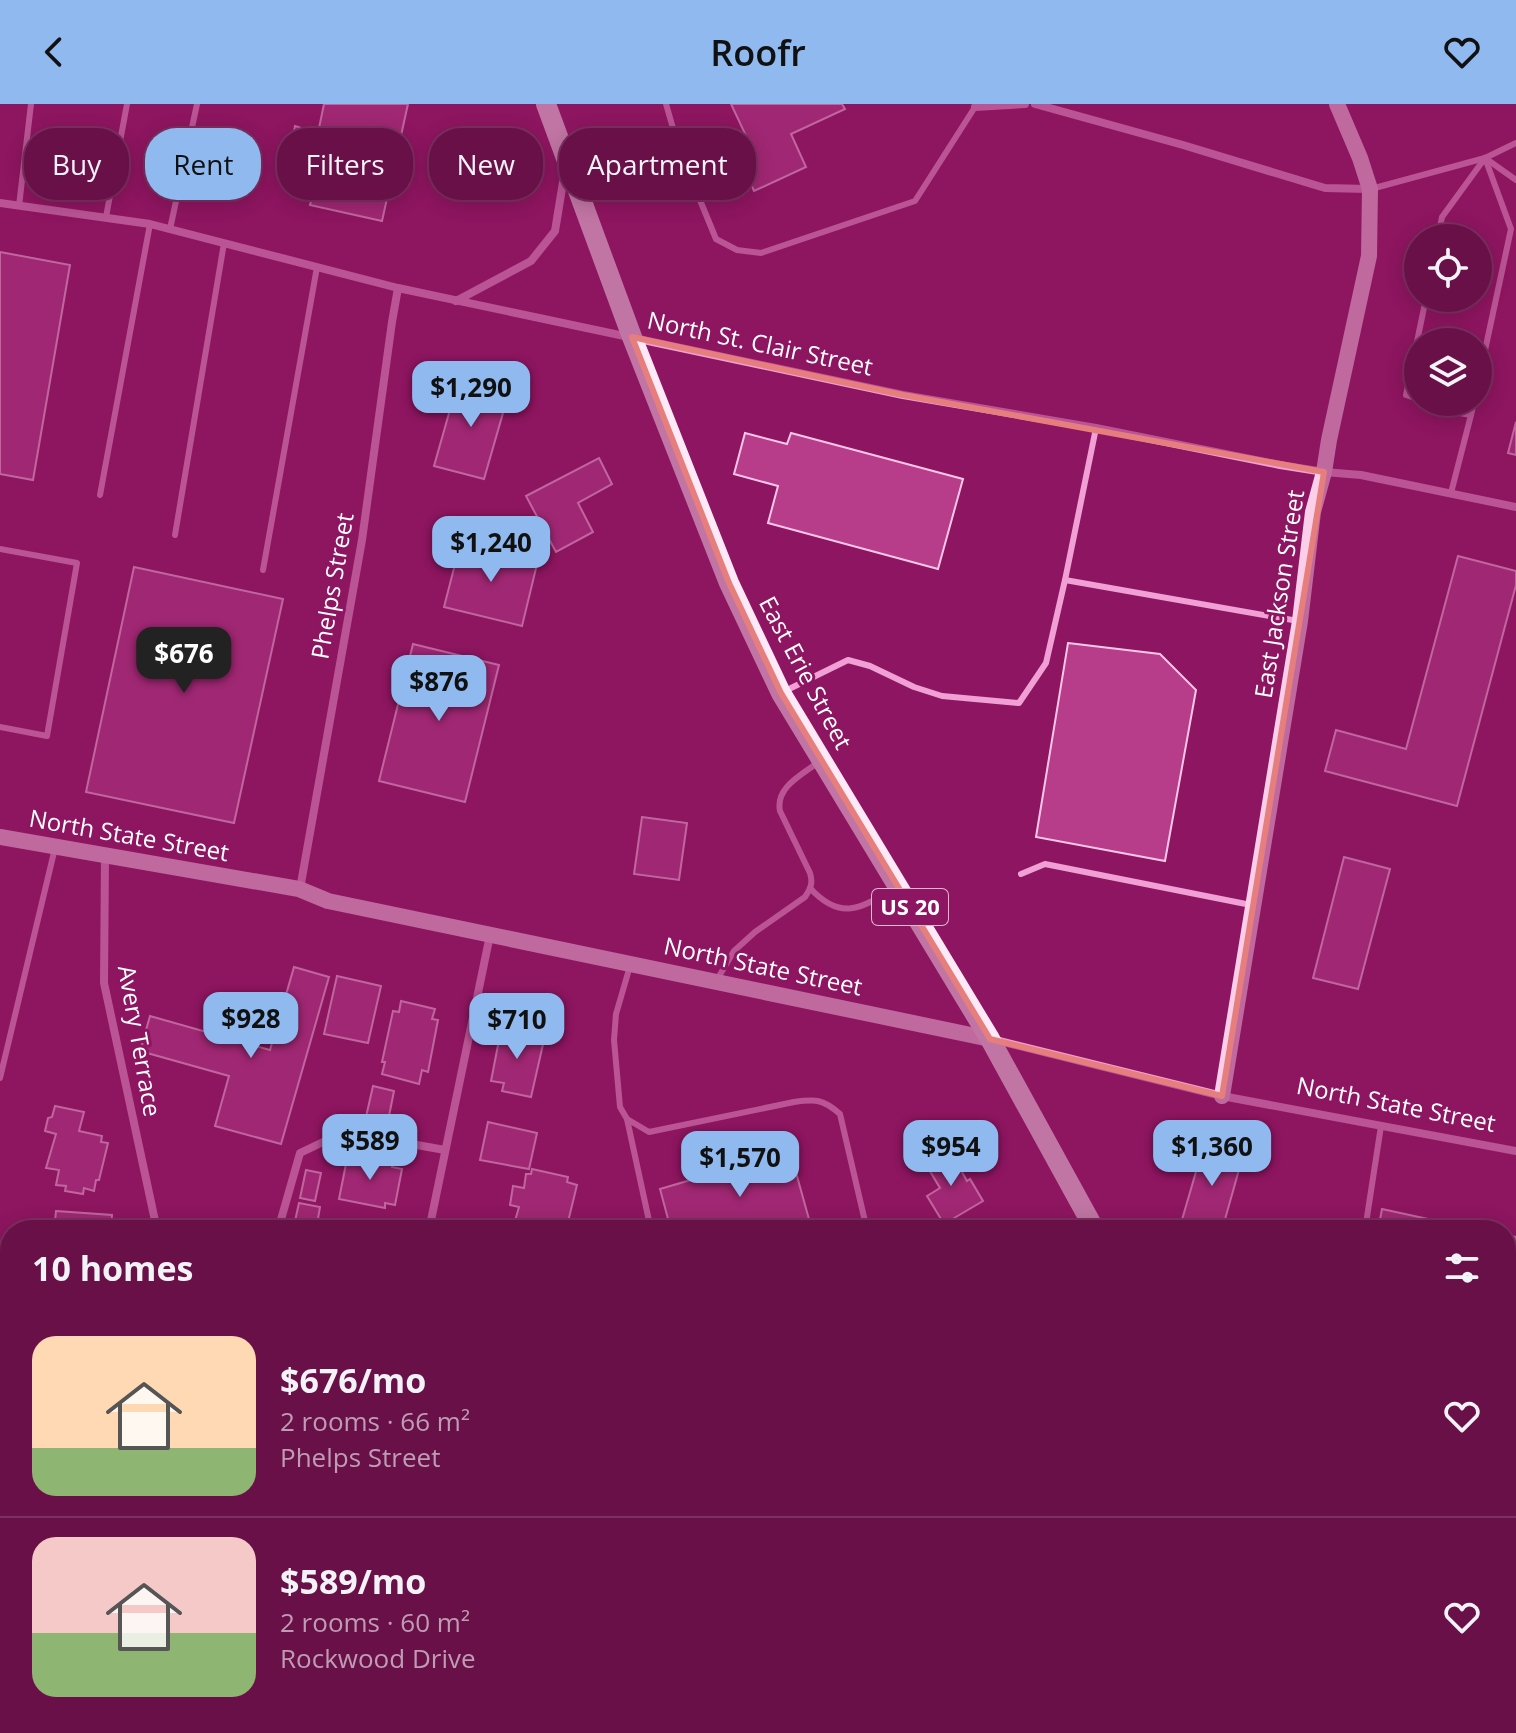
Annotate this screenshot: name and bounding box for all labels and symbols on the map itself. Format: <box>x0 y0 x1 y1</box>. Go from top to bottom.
street label: North St. Clair Street <box>645 303 876 383</box>
pin: $1,290 <box>406 361 536 429</box>
street label: East Jackson Street <box>1246 487 1311 700</box>
street label: Phelps Street <box>302 510 361 662</box>
pin: $1,240 <box>426 516 556 584</box>
street label: East Erie Street <box>752 590 861 755</box>
pin: $676 <box>137 627 231 695</box>
pin: $876 <box>392 655 486 723</box>
street label: North State Street <box>27 801 232 868</box>
road number: US 20 <box>872 889 948 925</box>
street label: North State Street <box>661 928 866 1003</box>
street label: Avery Terrace <box>111 962 170 1119</box>
pin: $928 <box>204 992 298 1060</box>
pin: $710 <box>470 993 564 1061</box>
street label: North State Street <box>1294 1068 1499 1139</box>
pin: $589 <box>323 1114 417 1182</box>
pin: $954 <box>904 1120 998 1188</box>
pin: $1,360 <box>1147 1120 1277 1188</box>
pin: $1,570 <box>675 1131 805 1199</box>

